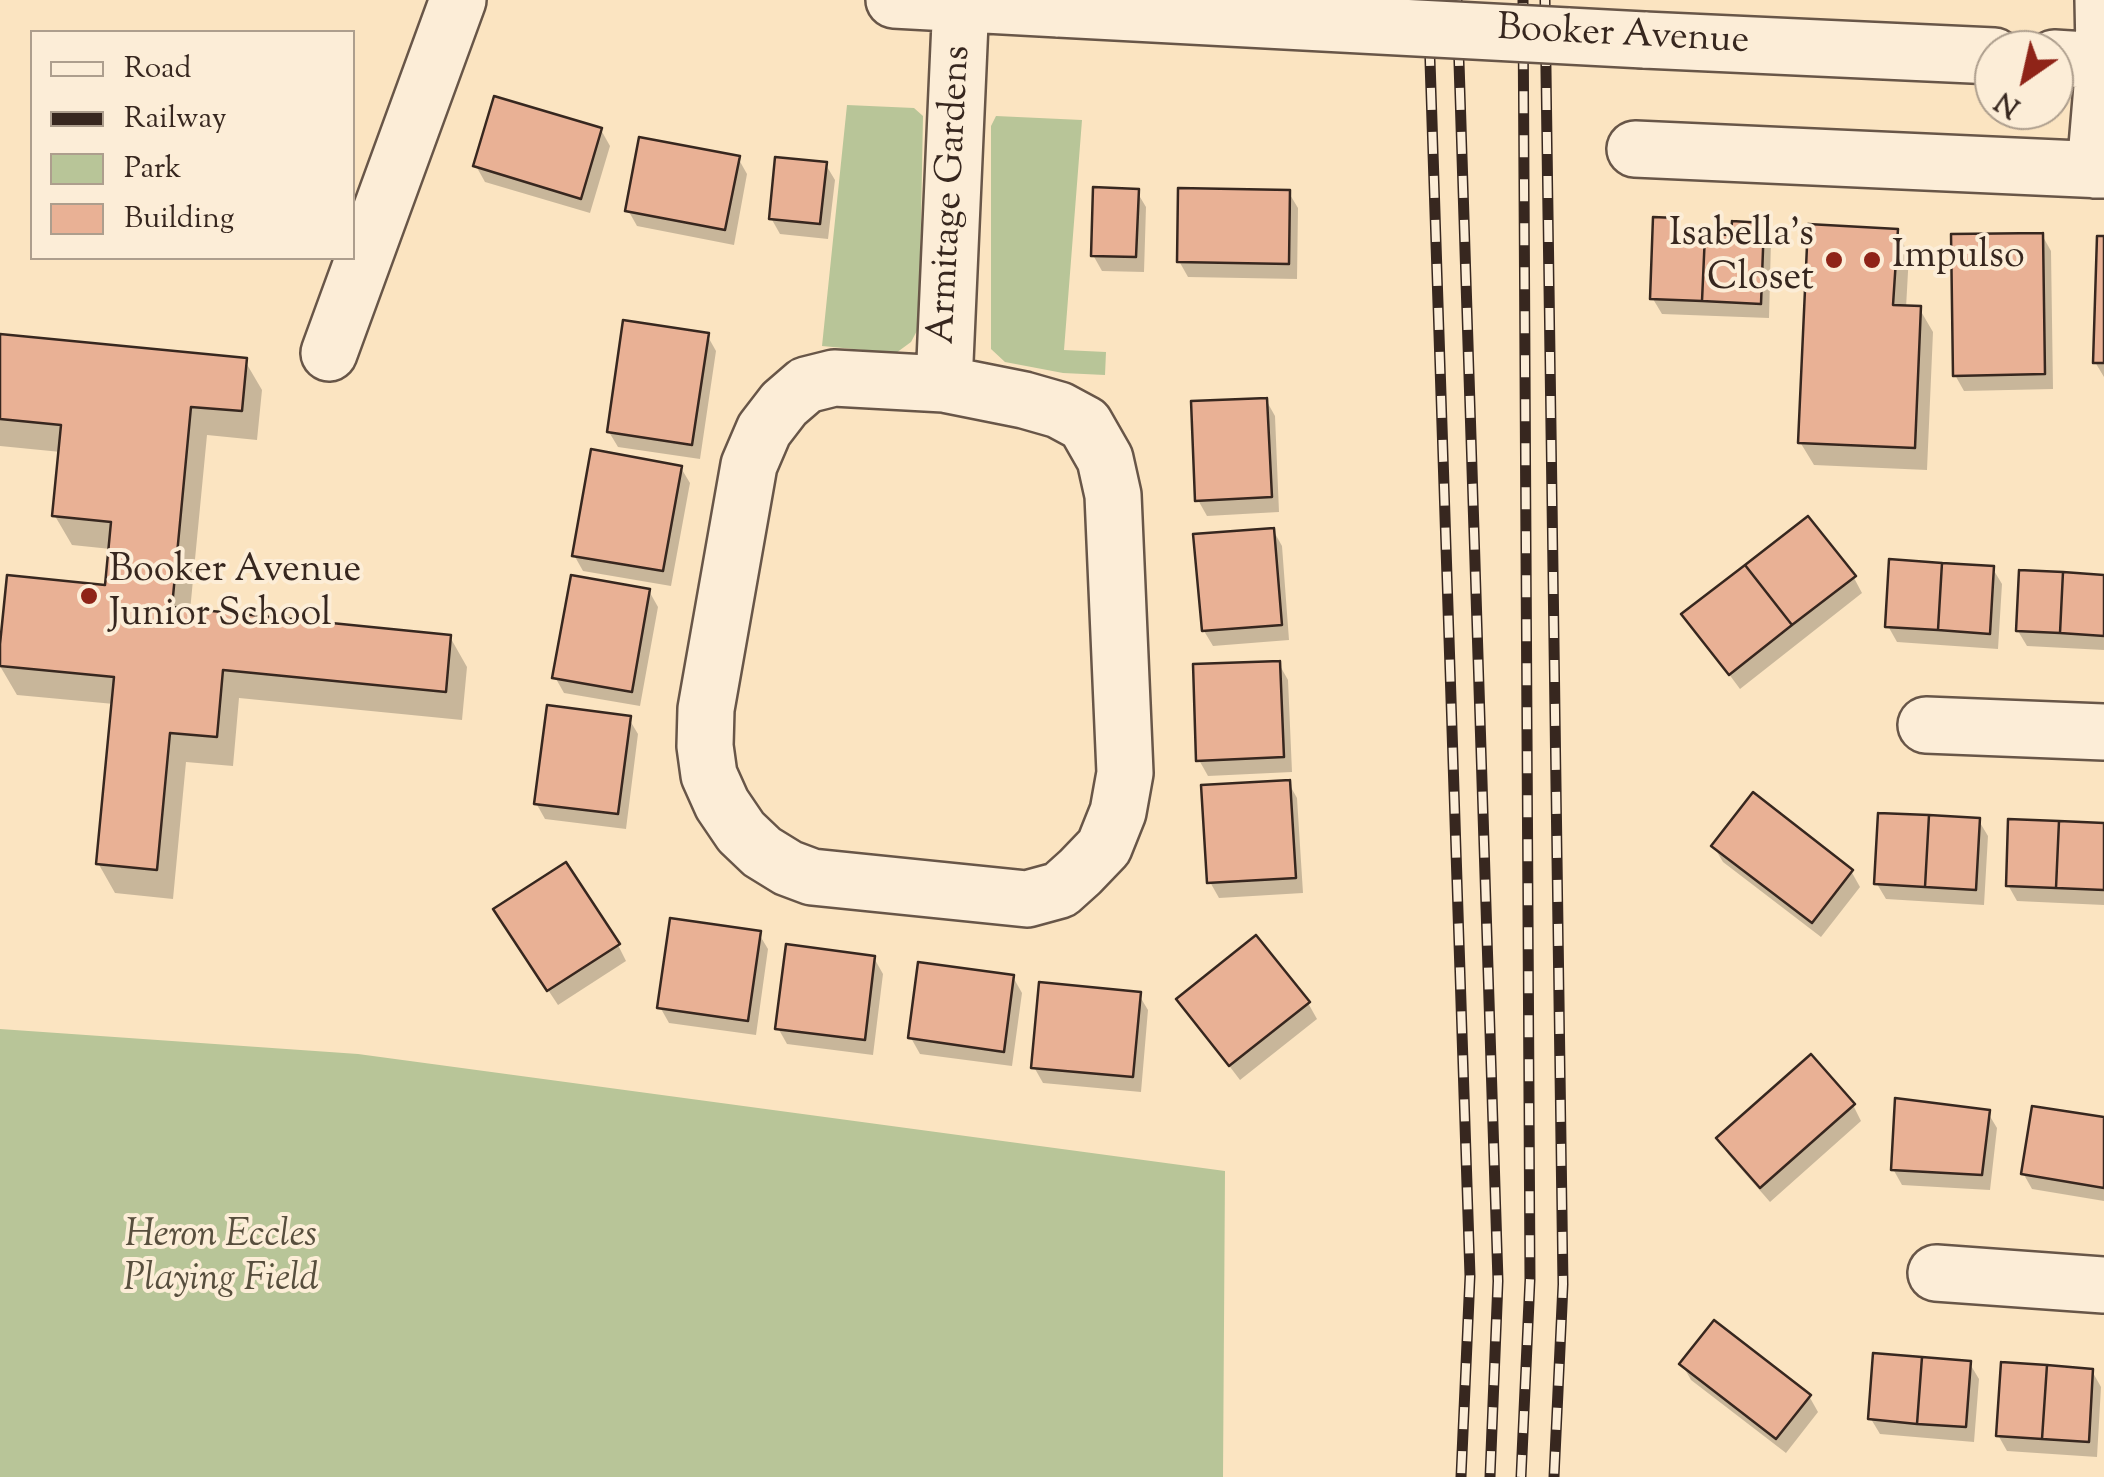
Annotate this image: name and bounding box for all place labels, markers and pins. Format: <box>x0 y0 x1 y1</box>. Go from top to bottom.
place label: Isabella's Closet <box>1669 215 1814 304</box>
place label: Impulso <box>1892 237 2025 283</box>
marker: Isabella's Closet <box>1823 249 1845 271</box>
marker: Impulso <box>1861 249 1883 271</box>
place label: Booker Avenue Junior School <box>109 551 361 640</box>
marker: Booker Avenue Junior School <box>78 585 100 607</box>

